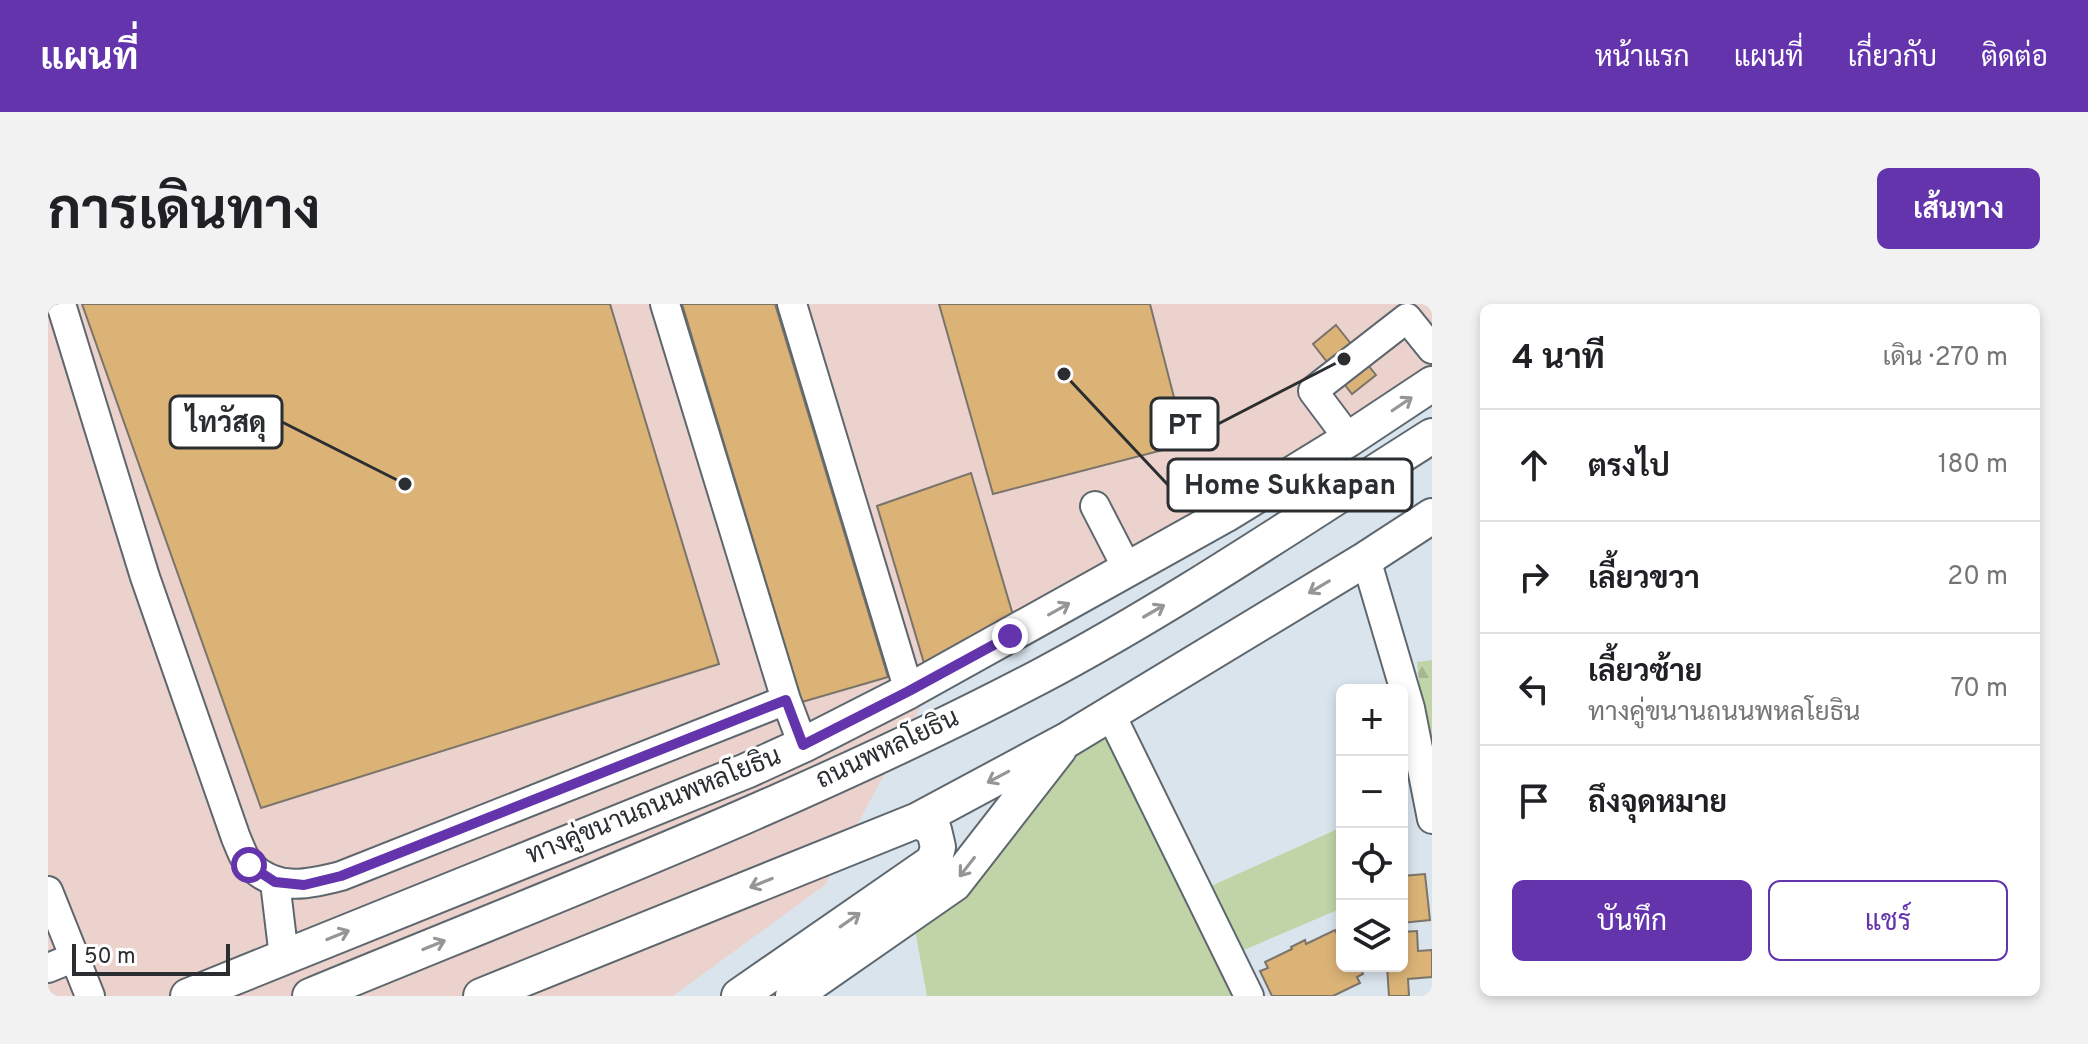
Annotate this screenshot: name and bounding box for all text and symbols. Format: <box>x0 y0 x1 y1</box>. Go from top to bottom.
text: แผนที่ <box>40 35 139 84</box>
text: หน้าแรก <box>1595 41 1690 77</box>
text: แผนที่ <box>1734 41 1804 77</box>
text: เกี่ยวกับ <box>1848 41 1937 77</box>
text: ติดต่อ <box>1981 41 2048 77</box>
button: เส้นทาง <box>1877 168 2040 249</box>
text: การเดินทาง <box>48 179 320 249</box>
text: 4 นาที <box>1512 338 1605 381</box>
text: เดิน · 270 m <box>1882 342 2008 375</box>
callout: ไทวัสดุ <box>170 396 282 448</box>
one-way arrow <box>1391 396 1413 412</box>
callout: PT <box>1151 398 1218 450</box>
text: ไทวัสดุ <box>184 403 266 443</box>
text: PT <box>1168 409 1202 445</box>
icon: ahead <box>1512 443 1556 487</box>
text: 180 m <box>1938 449 2008 482</box>
text: ตรงไป <box>1588 450 1670 487</box>
callout: Home Sukkapan <box>1168 459 1412 511</box>
text: Home Sukkapan <box>1184 469 1396 505</box>
icon: right <box>1512 555 1556 599</box>
text: 20 m <box>1947 561 2008 594</box>
text: เลี้ยวขวา <box>1588 562 1700 599</box>
one-way arrow <box>1308 580 1331 596</box>
one-way arrow <box>1047 601 1070 617</box>
one-way arrow <box>1142 603 1165 619</box>
route end <box>992 618 1028 654</box>
text: เลี้ยวซ้าย <box>1588 655 1702 692</box>
icon: left <box>1512 667 1556 711</box>
text: 70 m <box>1950 673 2008 706</box>
map controls <box>1336 684 1408 972</box>
button: + <box>1336 684 1408 756</box>
text: ทางคู่ขนานถนนพหลโยธิน <box>1588 697 1860 730</box>
street label: ถนนพหลโยธิน <box>810 701 965 797</box>
street label: ทางคู่ขนานถนนพหลโยธิน <box>521 739 786 873</box>
button: − <box>1336 756 1408 828</box>
one-way arrow <box>987 769 1011 785</box>
icon: arrive <box>1512 779 1556 823</box>
text: ถึงจุดหมาย <box>1588 786 1727 823</box>
button: locate <box>1336 828 1408 900</box>
route start <box>231 847 267 883</box>
one-way arrow <box>959 856 976 878</box>
one-way arrow <box>749 876 774 891</box>
button: บันทึก <box>1512 880 1752 961</box>
button: แชร์ <box>1768 880 2008 961</box>
button: layers <box>1336 900 1408 972</box>
one-way arrow <box>838 912 860 928</box>
one-way arrow <box>325 927 350 942</box>
one-way arrow <box>421 937 446 951</box>
scale bar <box>72 940 230 976</box>
text: 50 m <box>84 944 136 971</box>

